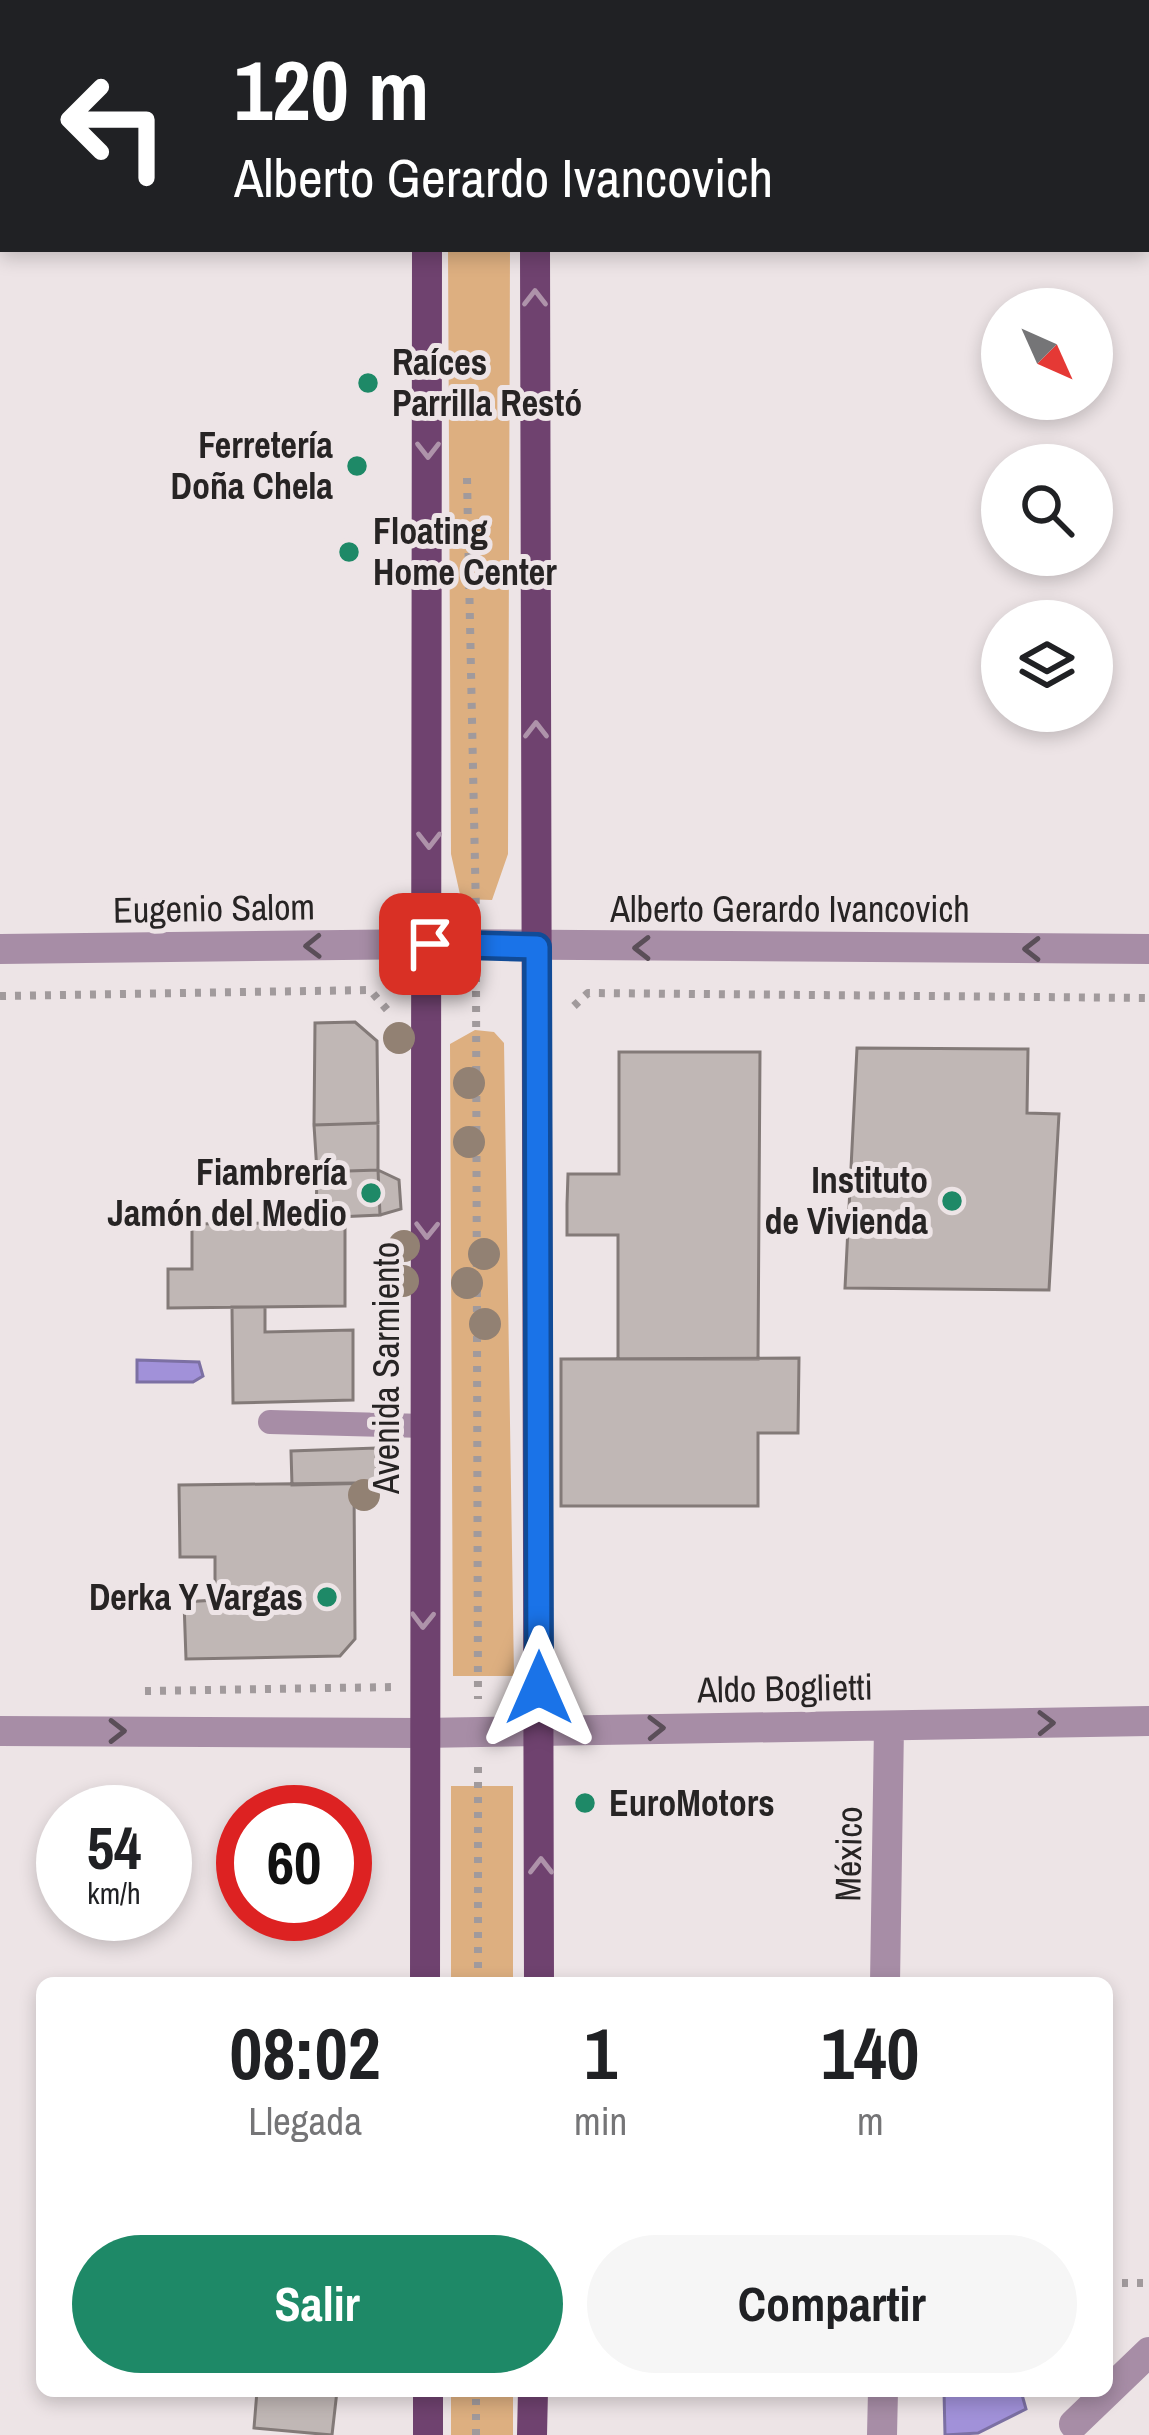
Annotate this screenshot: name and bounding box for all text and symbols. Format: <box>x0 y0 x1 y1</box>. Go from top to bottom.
text: 120 m <box>234 33 429 146</box>
icon: left <box>36 48 192 204</box>
text: Alberto Gerardo Ivancovich <box>234 141 773 214</box>
one-way arrow <box>522 288 548 306</box>
north arrow <box>981 288 1113 420</box>
map controls <box>981 288 1113 732</box>
place label: Raíces Parrilla Restó <box>392 338 582 427</box>
marker: Raíces Parrilla Restó <box>355 370 381 396</box>
place label: Ferretería Doña Chela <box>171 421 334 510</box>
one-way arrow <box>415 442 441 460</box>
button: search <box>981 444 1113 576</box>
marker: Ferretería Doña Chela <box>344 453 370 479</box>
place label: Floating Home Center <box>373 507 557 596</box>
marker: Floating Home Center <box>336 539 362 565</box>
button: layers <box>981 600 1113 732</box>
one-way arrow <box>523 720 549 738</box>
one-way arrow <box>416 831 442 850</box>
street label: Eugenio Salom <box>113 882 315 934</box>
street label: Alberto Gerardo Ivancovich <box>609 885 970 933</box>
pin <box>379 893 481 995</box>
icon: arrive <box>397 911 463 977</box>
one-way arrow <box>303 933 321 959</box>
one-way arrow <box>632 935 650 961</box>
one-way arrow <box>1022 936 1040 962</box>
place label: Fiambrería Jamón del Medio <box>107 1148 348 1237</box>
place label: Instituto de Vivienda <box>764 1156 929 1245</box>
marker: Fiambrería Jamón del Medio <box>358 1180 384 1206</box>
marker: Instituto de Vivienda <box>939 1188 965 1214</box>
one-way arrow <box>414 1221 440 1240</box>
street label: Avenida Sarmiento <box>362 1242 410 1495</box>
place label: Derka Y Vargas <box>89 1573 303 1621</box>
marker: Derka Y Vargas <box>314 1584 340 1610</box>
one-way arrow <box>411 1611 437 1630</box>
position arrow <box>476 1625 602 1751</box>
street label: Aldo Boglietti <box>696 1662 873 1714</box>
one-way arrow <box>1038 1710 1056 1736</box>
one-way arrow <box>648 1715 666 1741</box>
one-way arrow <box>109 1718 127 1744</box>
place label: EuroMotors <box>609 1779 775 1827</box>
speed limit sign: 60 <box>216 1785 372 1941</box>
marker: EuroMotors <box>572 1790 598 1816</box>
street label: México <box>823 1806 873 1902</box>
text: 54 <box>87 1807 141 1888</box>
one-way arrow <box>527 1856 553 1875</box>
text: km/h <box>87 1873 141 1913</box>
text: 08:02 <box>230 2004 381 2101</box>
text: 1 <box>584 2004 617 2101</box>
text: 140 <box>821 2004 919 2101</box>
text: Llegada <box>248 2095 362 2147</box>
text: min <box>574 2095 627 2147</box>
text: m <box>857 2095 884 2147</box>
button: Salir <box>72 2235 563 2373</box>
button: Compartir <box>587 2235 1077 2373</box>

